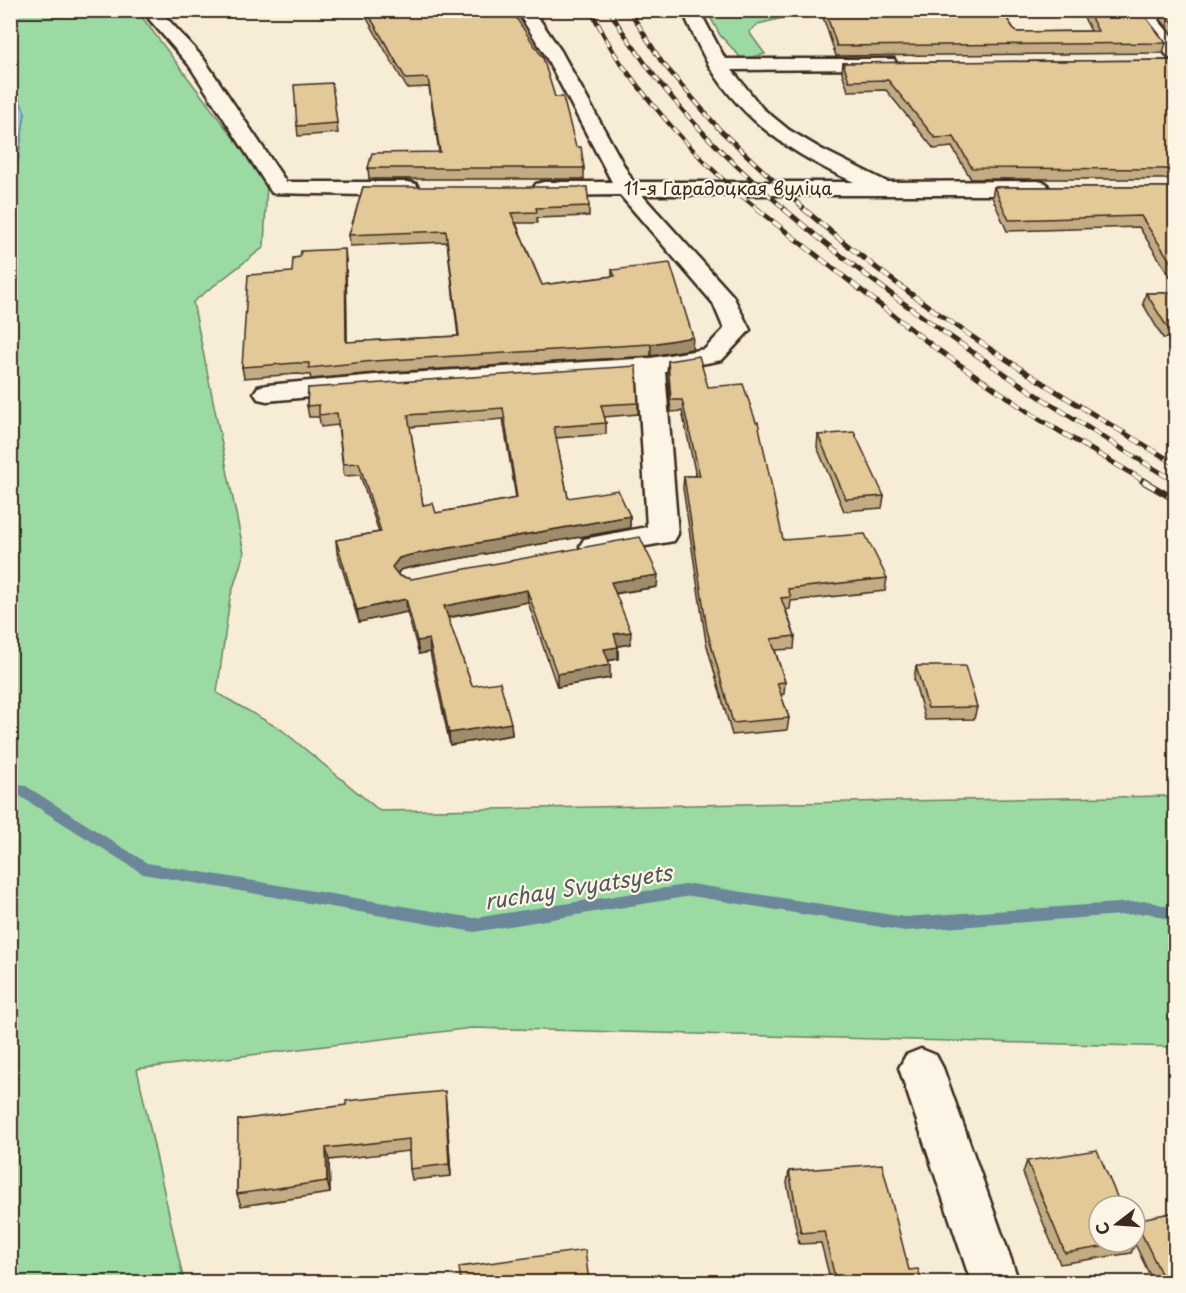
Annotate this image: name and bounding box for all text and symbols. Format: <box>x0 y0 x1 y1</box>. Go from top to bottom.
street label: 11-я Гарадоцкая вуліца <box>624 174 832 201</box>
water label: ruchay Svyatsyets <box>482 854 676 917</box>
north arrow <box>1087 1194 1147 1254</box>
text: С <box>1088 1219 1115 1238</box>

